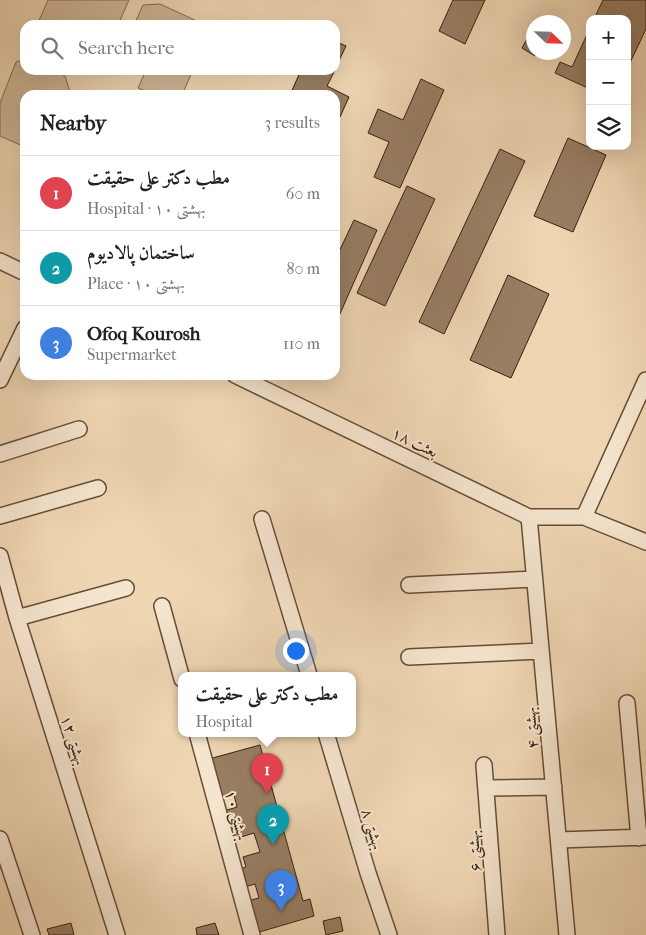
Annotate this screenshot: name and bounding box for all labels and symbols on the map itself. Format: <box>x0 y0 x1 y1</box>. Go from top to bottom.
north arrow <box>526 15 571 60</box>
street label: بعثت ۱۸ <box>389 423 441 461</box>
your location <box>283 638 309 664</box>
street label: ۴ بهشتی <box>520 706 544 750</box>
street label: ۱۲ بهشتی <box>55 713 91 768</box>
pin: 1 <box>251 753 283 794</box>
street label: ۱۰ بهشتی <box>219 788 253 843</box>
pin: 2 <box>257 804 289 845</box>
street label: ۸ بهشتی <box>356 806 388 852</box>
street label: ۶ بهشتی <box>463 829 487 873</box>
pin: 3 <box>265 870 297 911</box>

